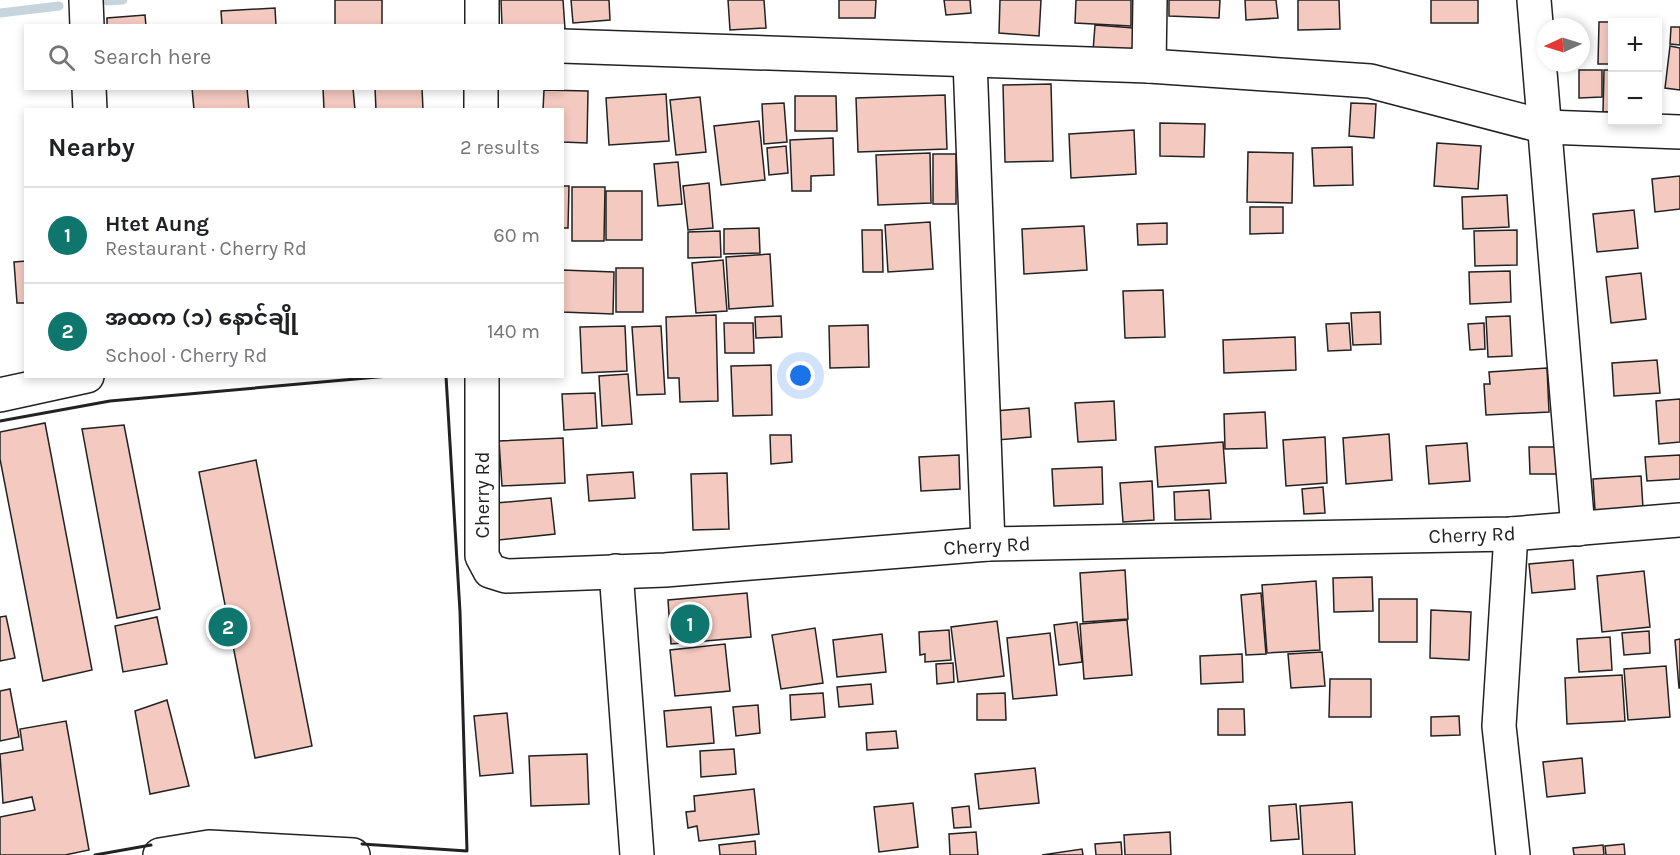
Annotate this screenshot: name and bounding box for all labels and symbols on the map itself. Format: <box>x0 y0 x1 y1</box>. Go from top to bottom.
north arrow <box>1536 18 1590 72</box>
your location <box>786 361 815 390</box>
street label: Cherry Rd <box>471 451 494 539</box>
street label: Cherry Rd <box>1428 522 1516 548</box>
street label: Cherry Rd <box>943 532 1031 560</box>
pin: 1 <box>670 602 710 646</box>
pin: 2 <box>208 604 248 650</box>

